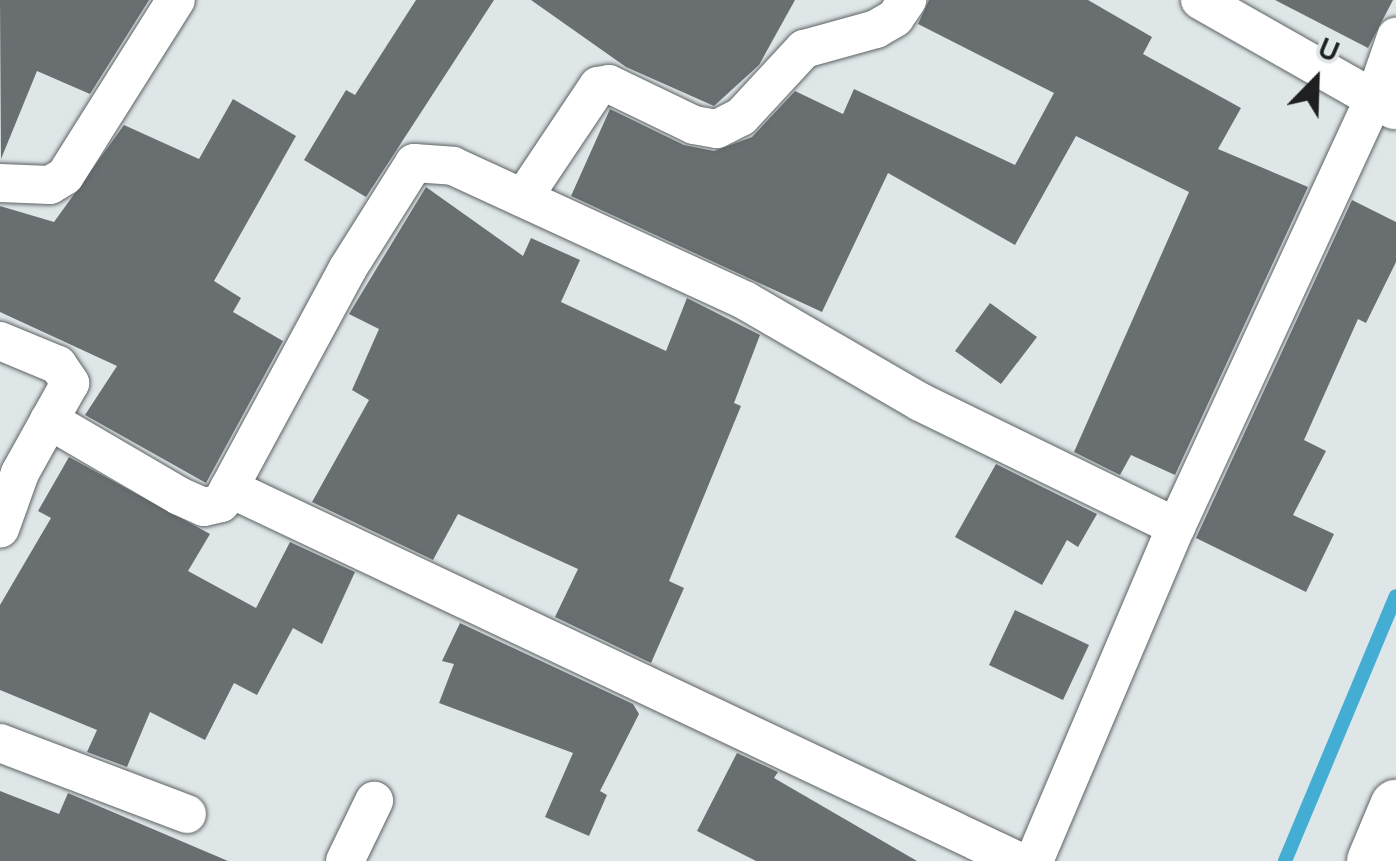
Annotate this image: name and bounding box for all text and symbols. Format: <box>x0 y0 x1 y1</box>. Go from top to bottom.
north arrow <box>1266 30 1366 130</box>
text: U <box>1312 32 1344 73</box>

